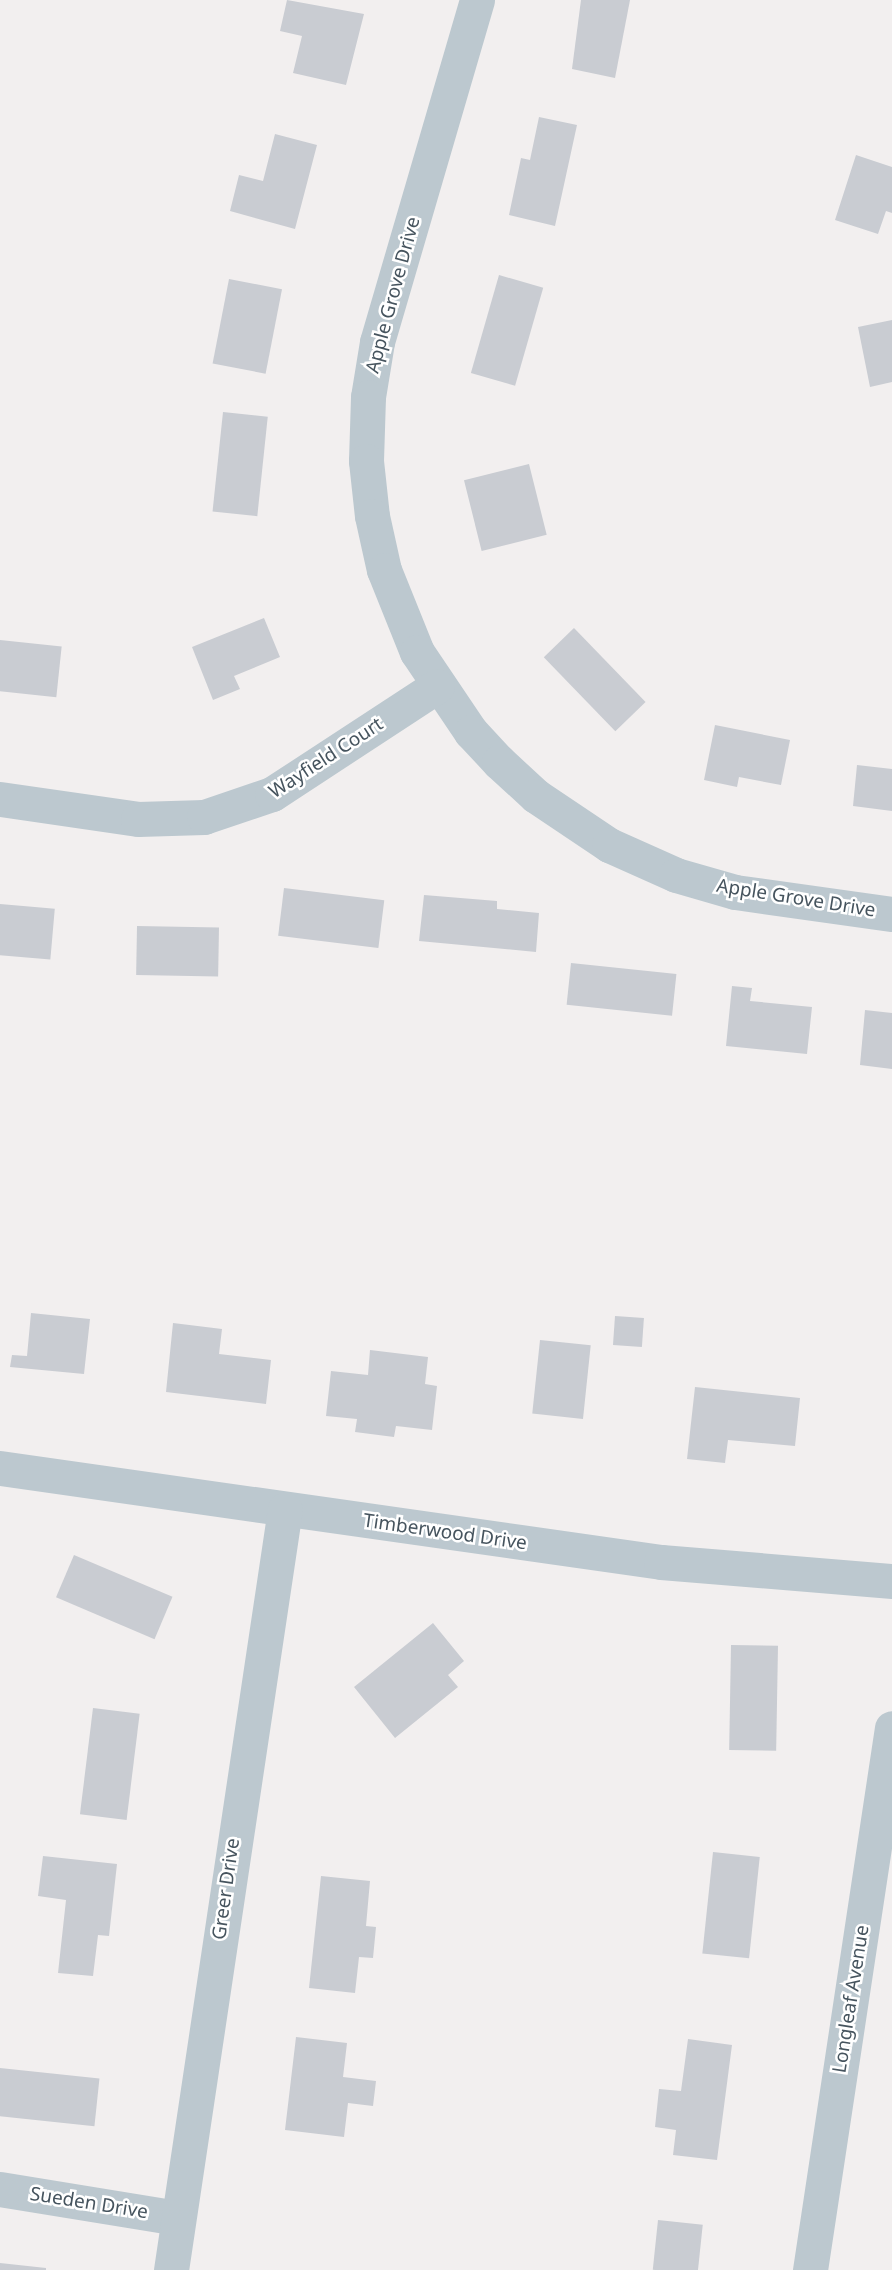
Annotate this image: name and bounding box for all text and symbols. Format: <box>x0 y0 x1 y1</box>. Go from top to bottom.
street label: Apple Grove Drive <box>361 214 425 376</box>
street label: Wayfield Court <box>265 713 387 803</box>
street label: Apple Grove Drive <box>715 874 877 922</box>
street label: Timberwood Drive <box>362 1509 528 1555</box>
street label: Greer Drive <box>208 1837 244 1941</box>
street label: Longleaf Avenue <box>828 1923 874 2075</box>
street label: Sueden Drive <box>28 2182 150 2224</box>

